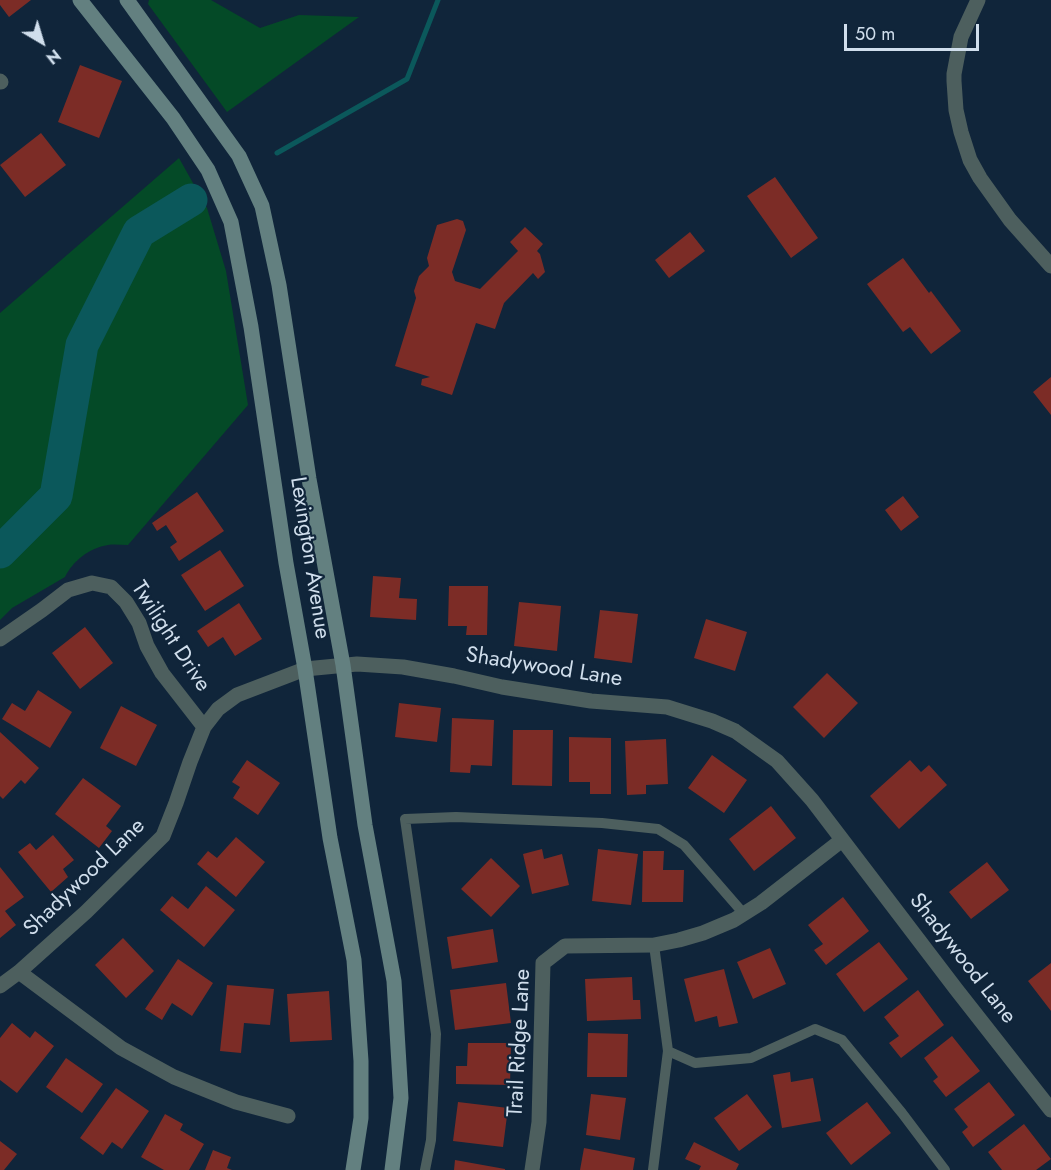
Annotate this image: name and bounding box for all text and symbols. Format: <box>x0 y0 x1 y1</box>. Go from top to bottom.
north arrow <box>12 12 72 72</box>
scale bar <box>847 12 982 50</box>
text: 50 m <box>855 21 895 47</box>
text: N <box>41 44 65 70</box>
street label: Lexington Avenue <box>283 475 335 641</box>
street label: Twilight Drive <box>125 577 215 697</box>
street label: Shadywood Lane <box>464 643 624 693</box>
street label: Shadywood Lane <box>19 814 151 942</box>
street label: Shadywood Lane <box>903 889 1021 1029</box>
street label: Trail Ridge Lane <box>503 968 537 1118</box>

